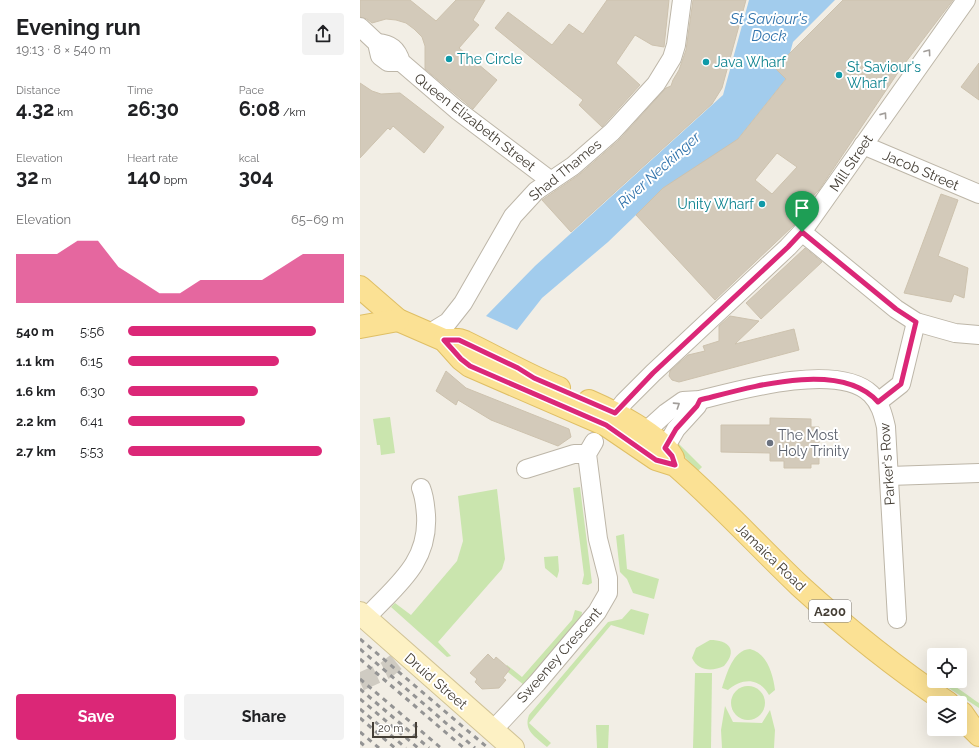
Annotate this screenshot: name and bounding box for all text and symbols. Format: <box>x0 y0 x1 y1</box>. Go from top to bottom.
water label: St Saviour's Dock <box>729 10 808 45</box>
button: share <box>302 13 344 55</box>
text: Evening run <box>16 14 141 40</box>
text: 19:13 · 8 × 540 m <box>16 42 111 57</box>
one-way arrow <box>923 50 930 57</box>
place label: The Circle <box>457 51 523 67</box>
marker: The Circle <box>444 54 454 64</box>
place label: Java Wharf <box>714 54 787 70</box>
marker: Java Wharf <box>701 57 711 67</box>
place label: St Saviour's Wharf <box>847 59 921 91</box>
street label: Queen Elizabeth Street <box>411 70 539 174</box>
marker: St Saviour's Wharf <box>834 70 844 80</box>
text: Distance <box>16 84 60 97</box>
text: Time <box>127 84 153 97</box>
text: Pace <box>239 84 264 97</box>
text: 4.32 <box>16 97 54 121</box>
text: 26:30 <box>127 97 179 121</box>
text: 6:08 <box>239 97 280 121</box>
text: km <box>54 106 73 119</box>
text: /km <box>280 106 306 119</box>
one-way arrow <box>879 112 887 119</box>
water label: River Neckinger <box>614 128 705 212</box>
street label: Mill Street <box>826 131 876 194</box>
street label: Shad Thames <box>526 136 605 204</box>
street label: Jacob Street <box>880 147 962 193</box>
text: Elevation <box>16 152 63 165</box>
text: Heart rate <box>127 152 178 165</box>
text: kcal <box>239 152 259 165</box>
text: 32 <box>16 165 38 189</box>
text: 140 <box>127 165 161 189</box>
text: 304 <box>239 165 274 189</box>
text: m <box>38 174 51 187</box>
text: bpm <box>161 174 187 187</box>
pin <box>785 191 819 232</box>
place label: Unity Wharf <box>677 196 755 212</box>
icon: arrive <box>791 197 813 219</box>
marker: Unity Wharf <box>757 199 767 209</box>
text: Elevation <box>16 212 71 227</box>
text: 65–69 m <box>291 212 344 227</box>
text: 540 m <box>16 324 54 339</box>
text: 5:56 <box>80 324 104 339</box>
text: 1.1 km <box>16 354 54 369</box>
text: 6:15 <box>80 354 103 369</box>
text: 1.6 km <box>16 384 56 399</box>
text: 6:30 <box>80 384 105 399</box>
one-way arrow <box>673 402 680 410</box>
text: 2.2 km <box>16 414 56 429</box>
text: 6:41 <box>80 414 103 429</box>
street label: Parker's Row <box>876 422 898 506</box>
place label: The Most Holy Trinity <box>778 427 850 459</box>
marker: The Most Holy Trinity <box>765 438 775 448</box>
text: 2.7 km <box>16 444 56 459</box>
text: 5:53 <box>80 444 104 459</box>
street label: Jamaica Road <box>733 520 809 594</box>
road number: A200 <box>809 600 851 622</box>
street label: Sweeney Crescent <box>513 604 605 706</box>
map controls <box>927 648 967 736</box>
button: locate <box>927 648 967 688</box>
street label: Druid Street <box>402 650 471 713</box>
button: Save <box>16 694 176 740</box>
button: Share <box>184 694 344 740</box>
button: layers <box>927 696 967 736</box>
scale bar <box>372 720 417 739</box>
text: 20 m <box>378 722 403 735</box>

